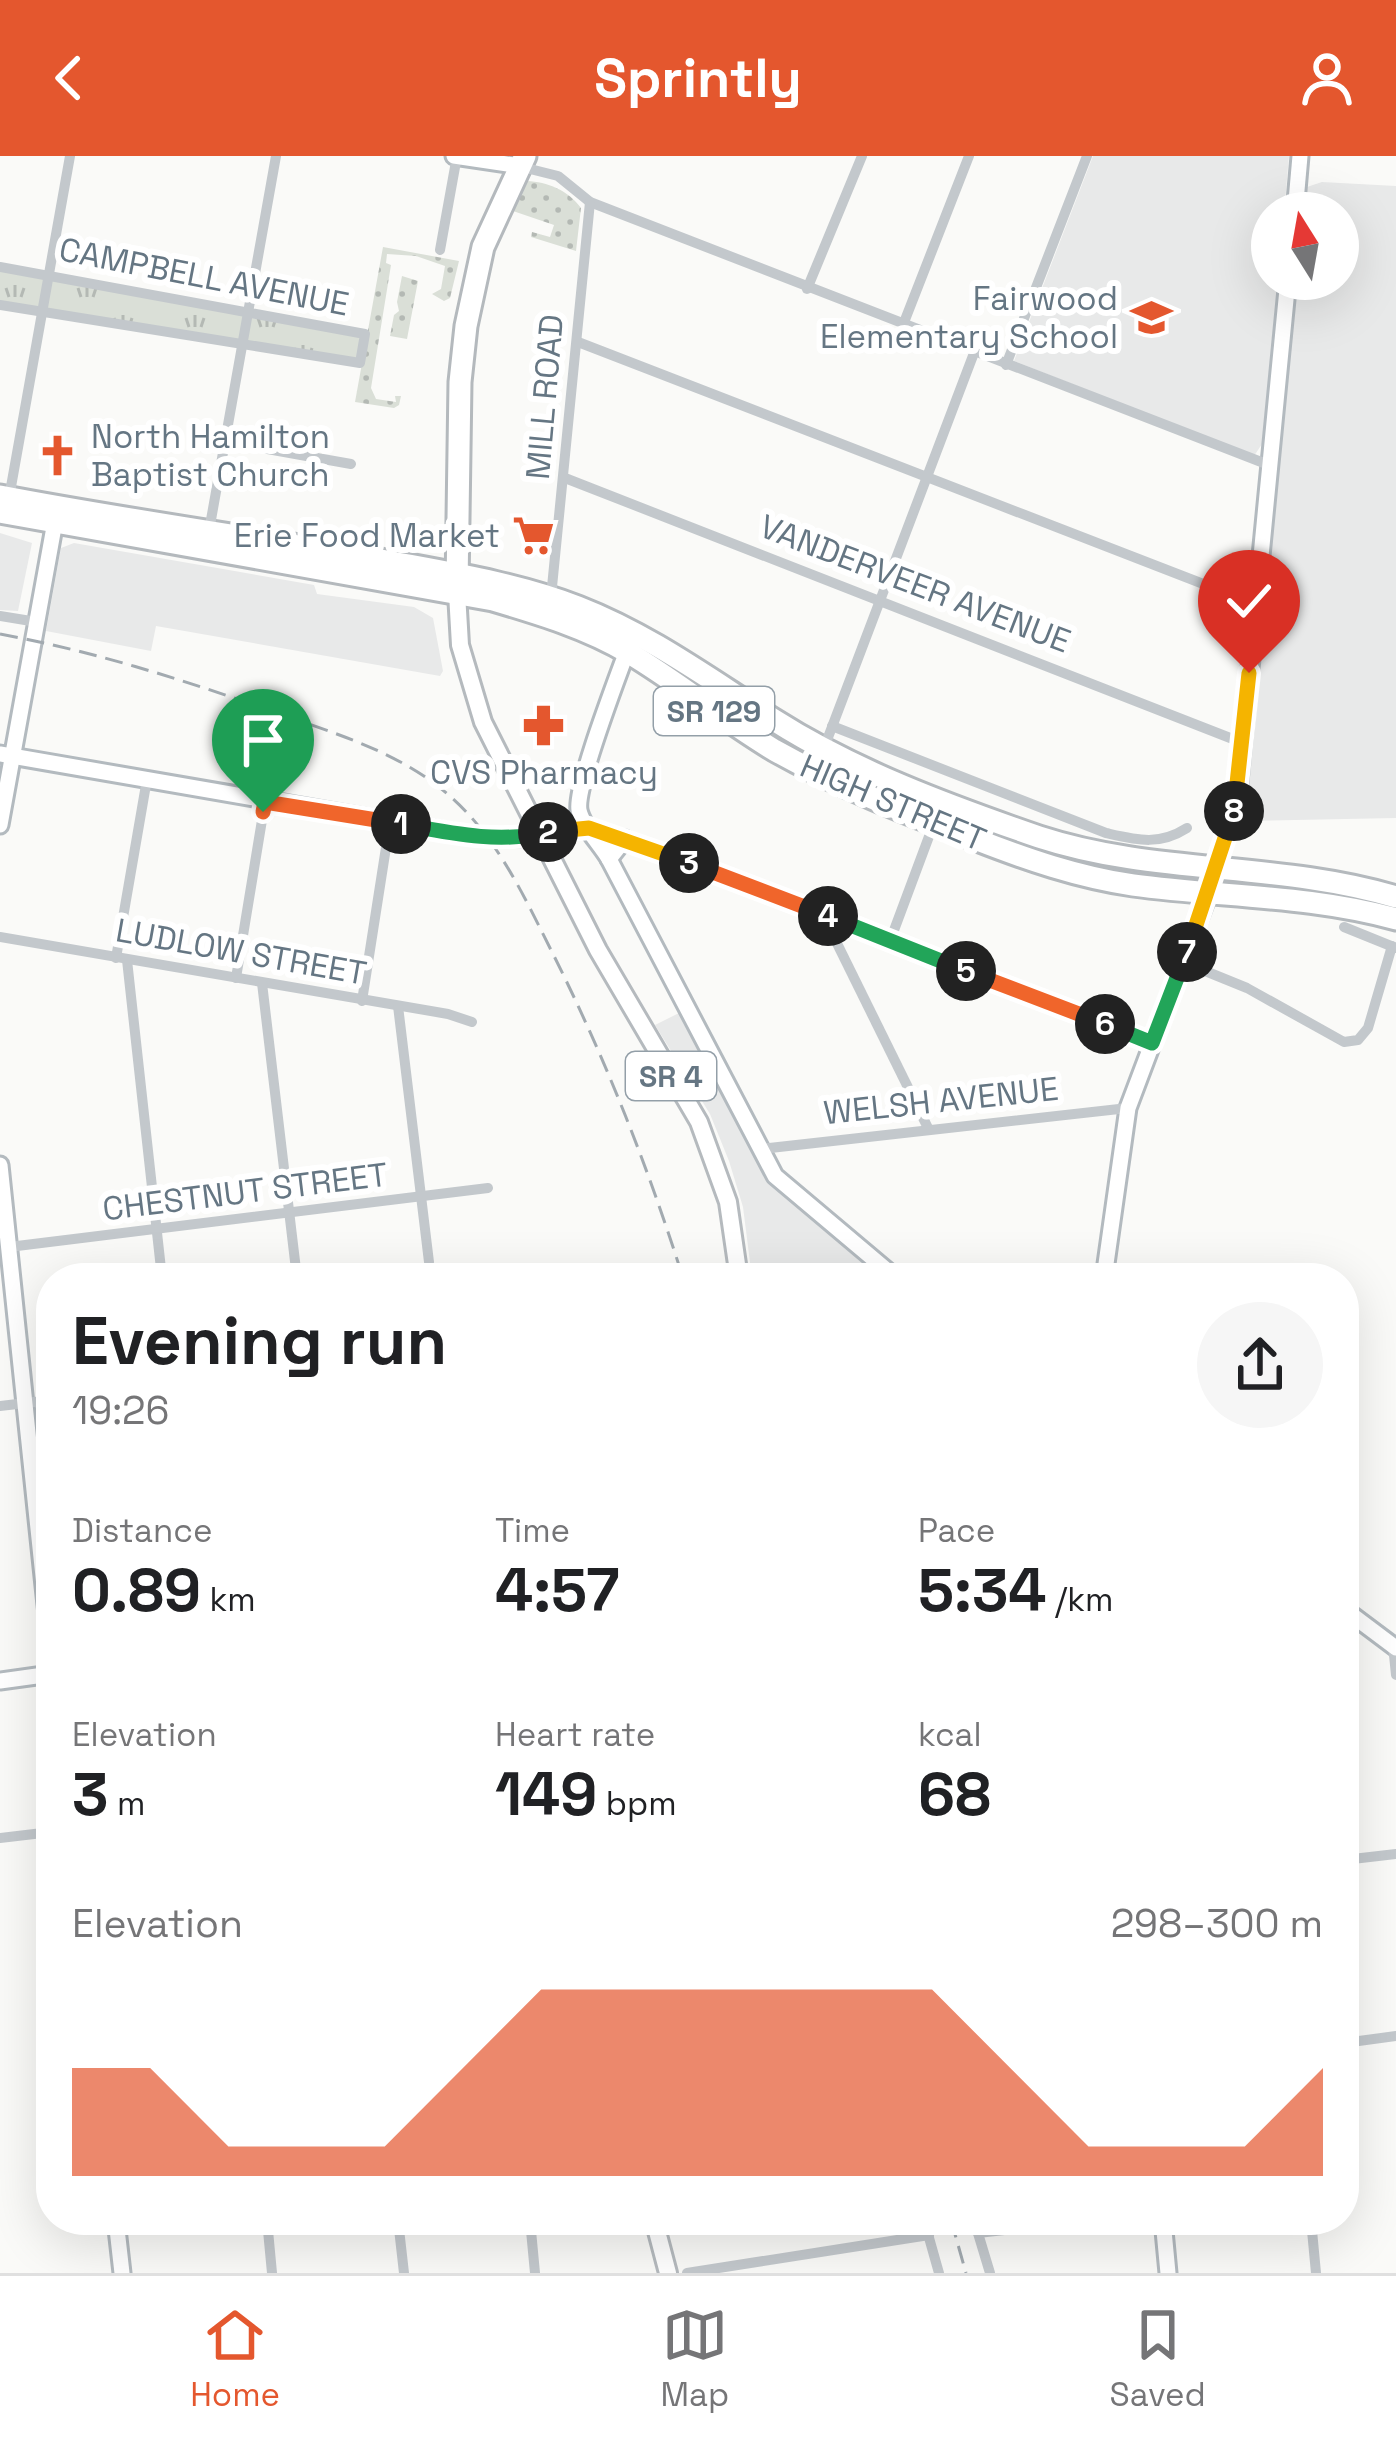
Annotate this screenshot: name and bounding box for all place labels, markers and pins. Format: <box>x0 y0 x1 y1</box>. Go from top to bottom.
place label: Fairwood Elementary School <box>820 278 1118 358</box>
school or university icon: Fairwood Elementary School <box>1129 295 1175 341</box>
place label: North Hamilton Baptist Church <box>91 416 330 496</box>
church icon: North Hamilton Baptist Church <box>34 433 80 479</box>
supermarket icon: Erie Food Market <box>511 513 557 559</box>
place label: Erie Food Market <box>234 515 500 557</box>
pin <box>1198 550 1300 673</box>
pin <box>212 689 314 812</box>
pharmacy icon: CVS Pharmacy <box>521 702 567 748</box>
place label: CVS Pharmacy <box>430 752 658 794</box>
pin: 8 <box>1204 781 1264 841</box>
pin: 1 <box>371 794 431 854</box>
pin: 2 <box>518 802 578 862</box>
pin: 3 <box>659 833 719 893</box>
pin: 4 <box>798 886 858 946</box>
pin: 7 <box>1157 922 1217 982</box>
pin: 5 <box>936 941 996 1001</box>
pin: 6 <box>1075 994 1135 1054</box>

